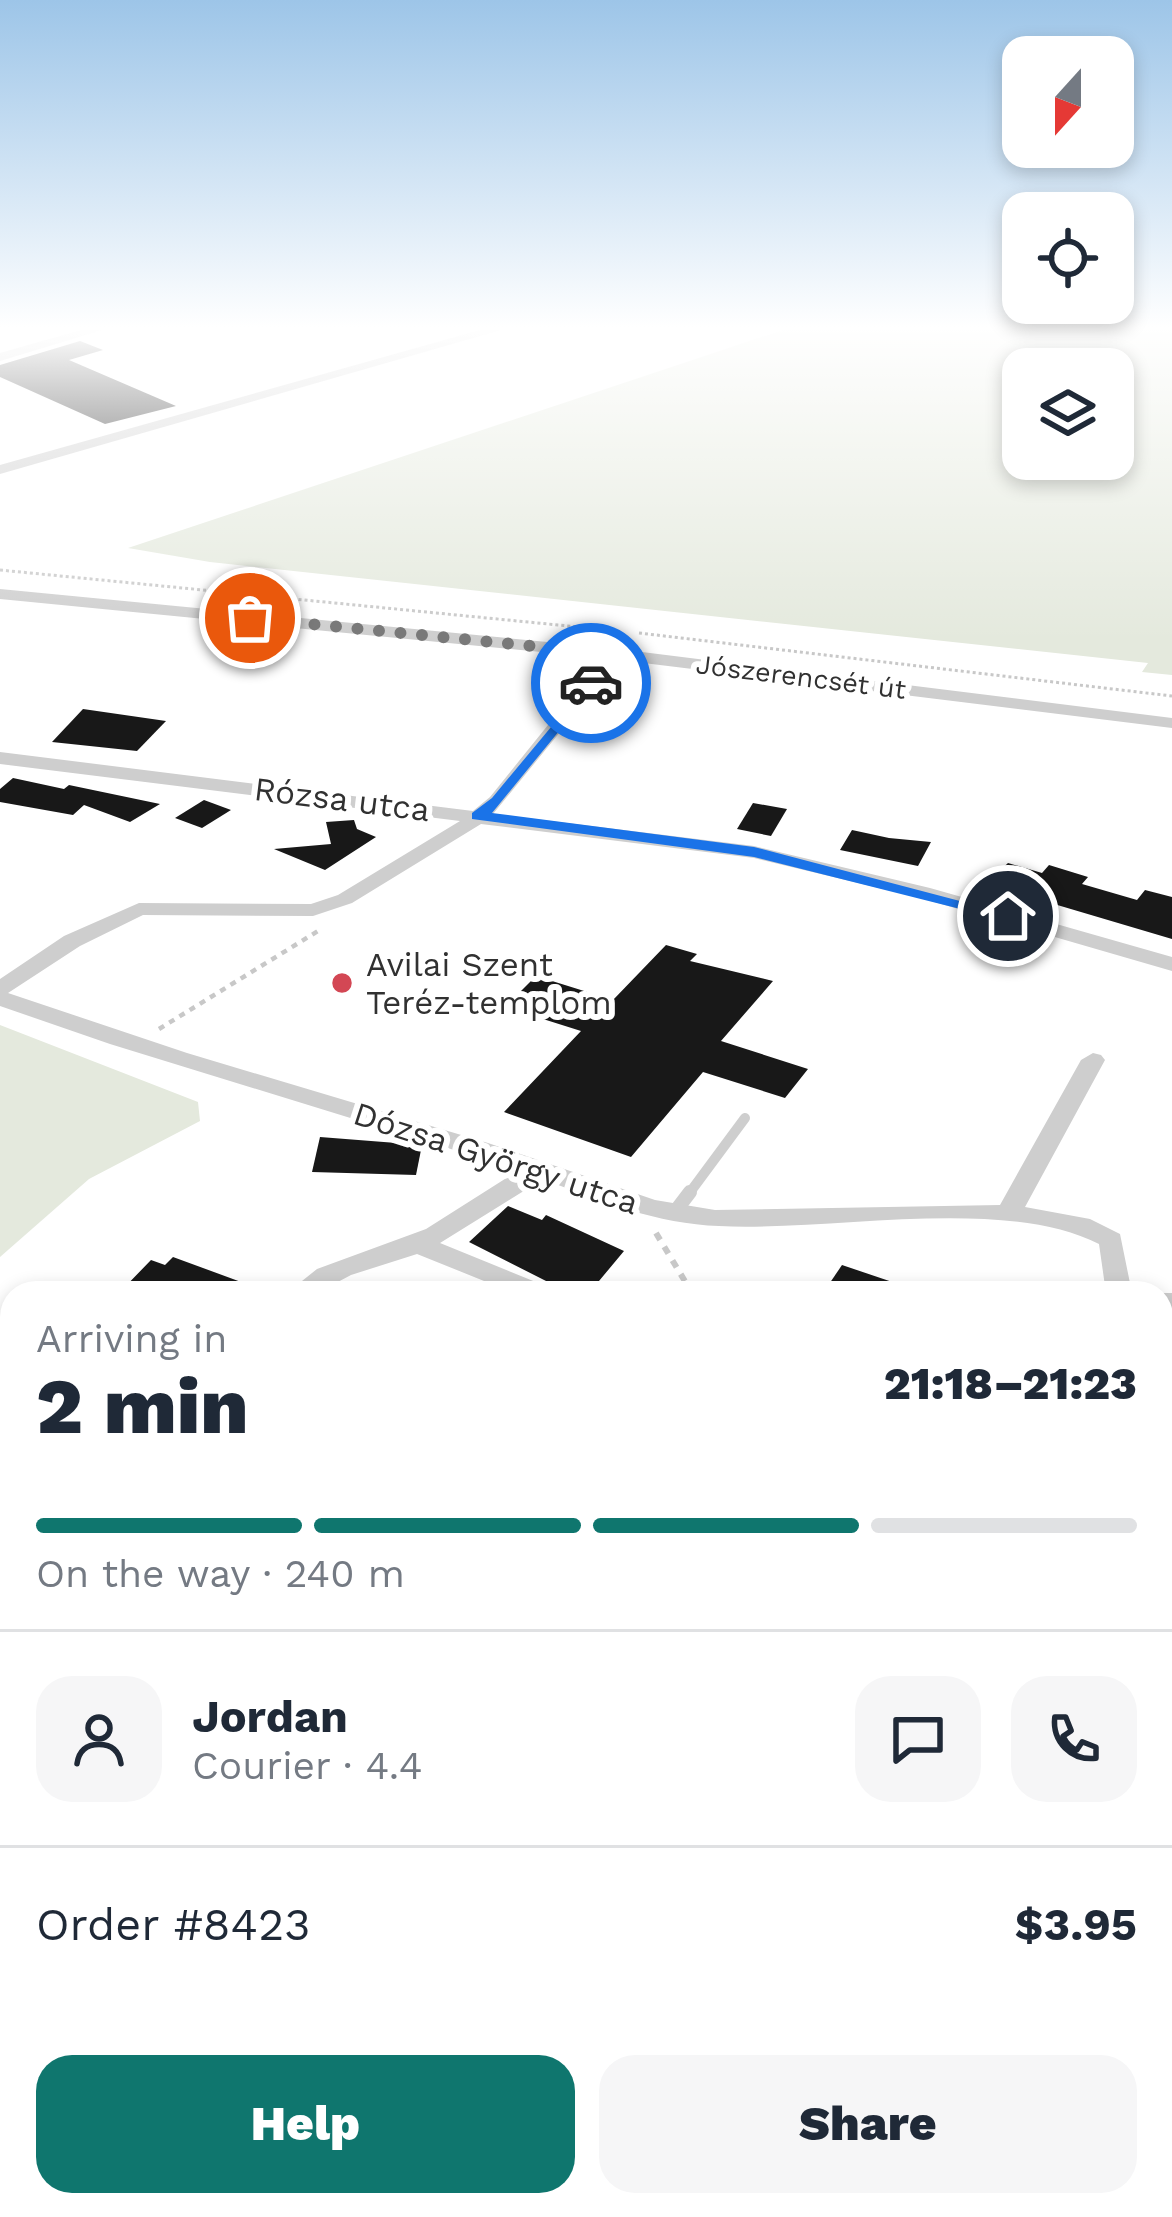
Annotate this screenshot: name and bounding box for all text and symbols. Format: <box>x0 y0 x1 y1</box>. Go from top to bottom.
north arrow <box>1002 36 1134 168</box>
map controls <box>1002 36 1134 480</box>
button: locate <box>1002 192 1134 324</box>
button: layers <box>1002 348 1134 480</box>
pin <box>199 567 301 669</box>
icon: bag <box>217 585 283 651</box>
courier <box>531 623 651 743</box>
street label: Jószerencsét út <box>694 648 908 706</box>
icon: car <box>558 650 624 716</box>
street label: Rózsa utca <box>252 769 432 829</box>
pin <box>957 865 1059 967</box>
icon: home <box>975 883 1041 949</box>
place label: Avilai Szent Teréz-templom <box>366 945 612 1022</box>
marker: Avilai Szent Teréz-templom <box>329 970 355 996</box>
street label: Dózsa György utca <box>349 1094 643 1222</box>
text: Arriving in <box>36 1316 227 1361</box>
text: 21:18–21:23 <box>884 1357 1137 1410</box>
text: 2 min <box>36 1360 249 1452</box>
text: On the way · 240 m <box>36 1551 405 1596</box>
button: person <box>36 1676 162 1802</box>
button: chat <box>855 1676 981 1802</box>
button: phone <box>1011 1676 1137 1802</box>
text: Jordan <box>192 1690 348 1743</box>
text: Courier · 4.4 <box>192 1743 423 1788</box>
text: Order #8423 <box>36 1898 310 1951</box>
text: $3.95 <box>1015 1898 1137 1951</box>
button: Help <box>36 2055 575 2193</box>
button: Share <box>599 2055 1137 2193</box>

